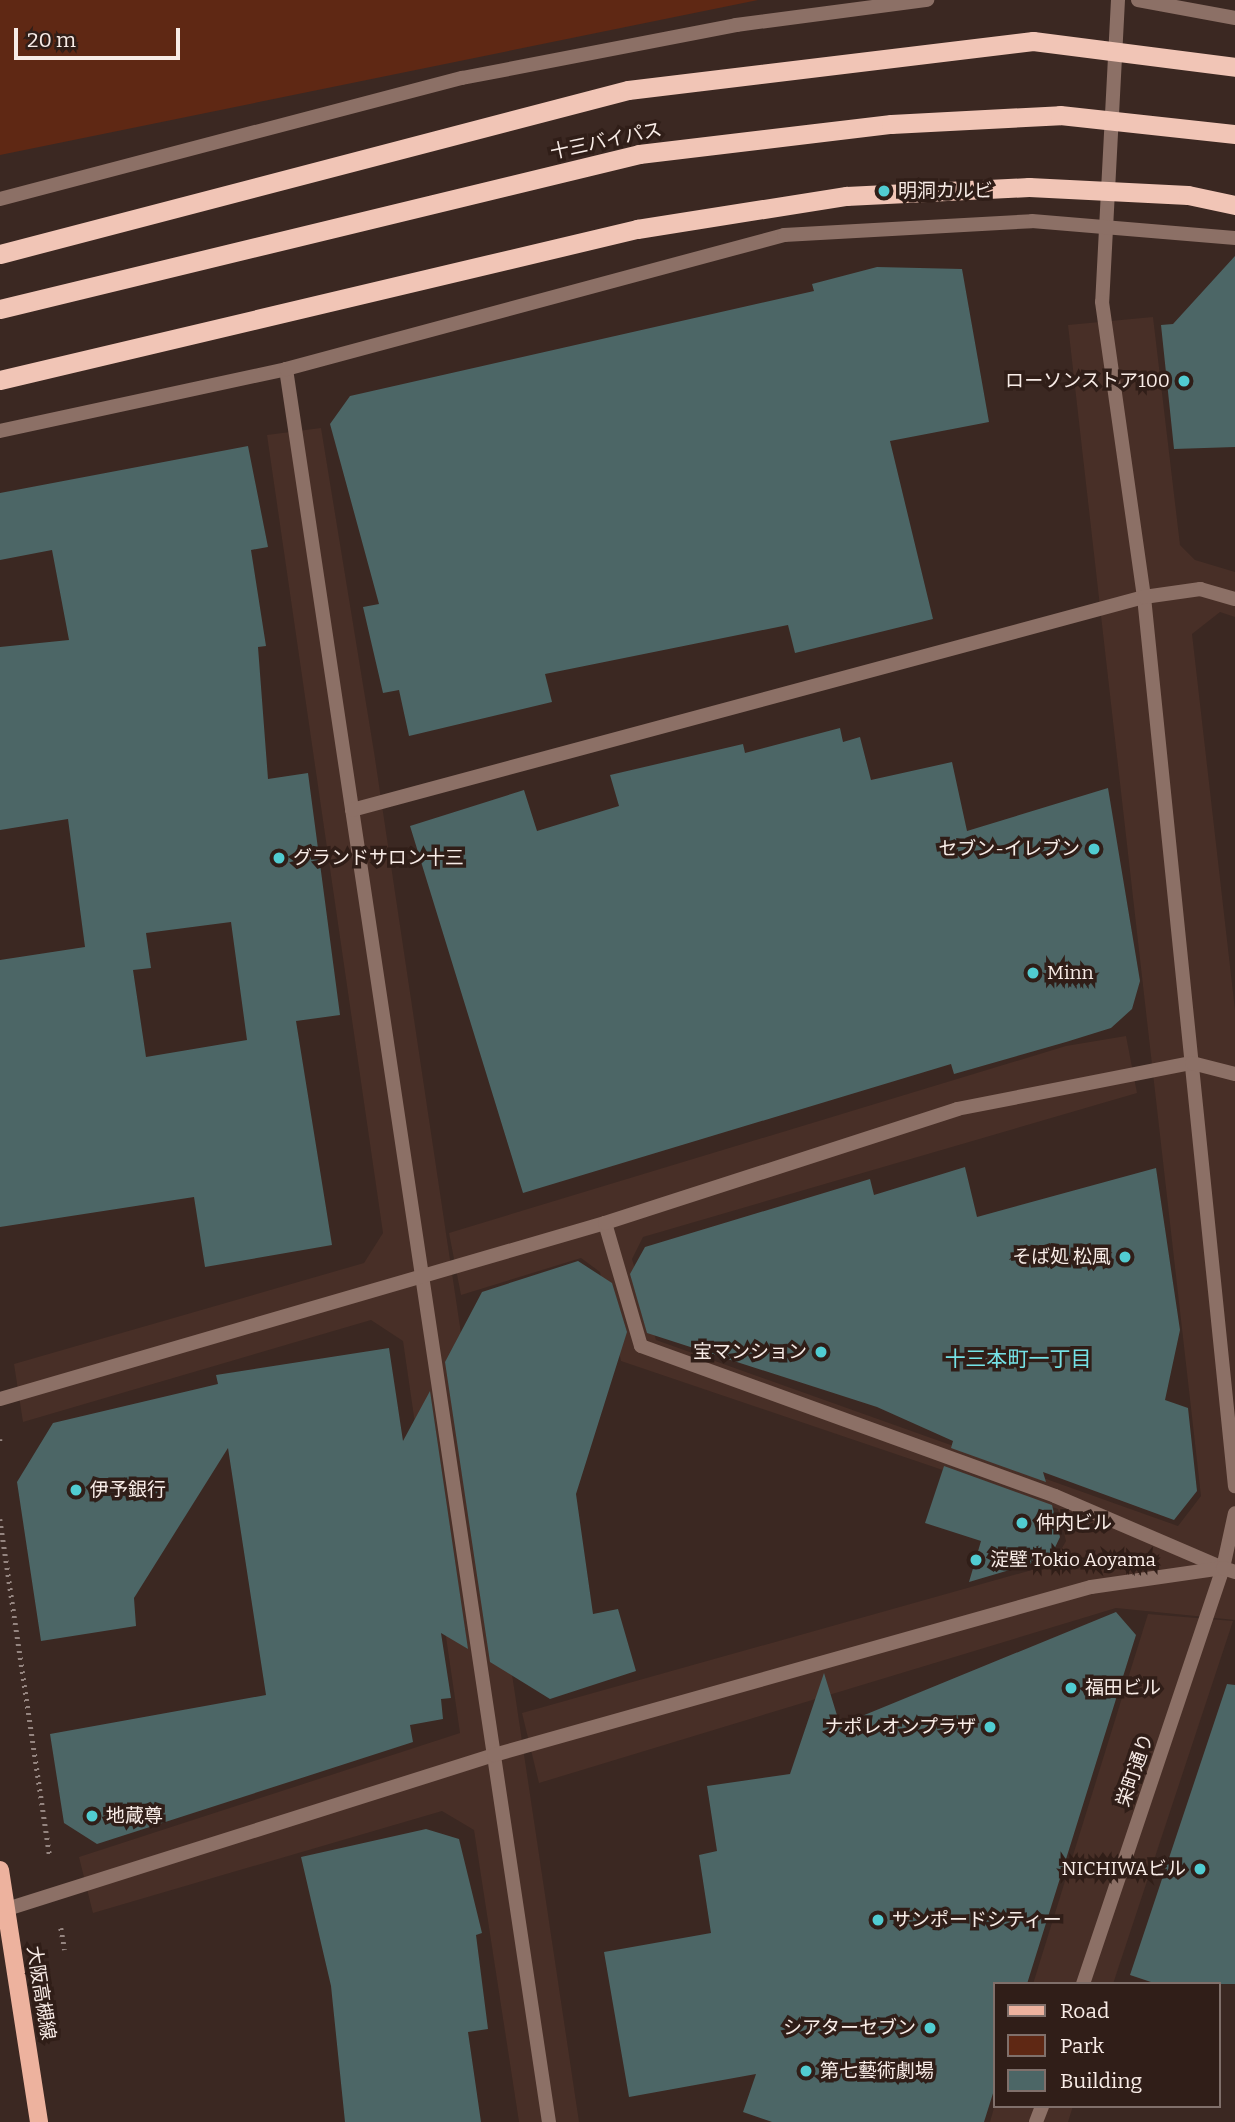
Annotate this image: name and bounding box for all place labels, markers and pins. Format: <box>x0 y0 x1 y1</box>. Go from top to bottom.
place label: 明洞カルビ <box>898 180 993 202</box>
marker: 明洞カルビ <box>876 183 892 199</box>
place label: ローソンストア100 <box>1005 370 1170 392</box>
marker: ローソンストア100 <box>1176 373 1192 389</box>
place label: セブン-イレブン <box>938 838 1080 860</box>
marker: セブン-イレブン <box>1086 841 1102 857</box>
place label: グランドサロン十三 <box>293 847 464 869</box>
marker: グランドサロン十三 <box>271 850 287 866</box>
place label: Minn <box>1047 962 1094 984</box>
marker: Minn <box>1025 965 1041 981</box>
place label: そば処 松風 <box>1012 1246 1111 1268</box>
marker: そば処 松風 <box>1117 1249 1133 1265</box>
place label: 宝マンション <box>693 1341 807 1363</box>
marker: 宝マンション <box>813 1344 829 1360</box>
place label: 伊予銀行 <box>90 1479 166 1501</box>
marker: 伊予銀行 <box>68 1482 84 1498</box>
place label: 仲内ビル <box>1036 1512 1112 1534</box>
marker: 仲内ビル <box>1014 1515 1030 1531</box>
place label: 淀壁 Tokio Aoyama <box>990 1549 1156 1571</box>
marker: 淀壁 Tokio Aoyama <box>968 1552 984 1568</box>
place label: 福田ビル <box>1085 1677 1161 1699</box>
marker: 福田ビル <box>1063 1680 1079 1696</box>
place label: ナポレオンプラザ <box>824 1716 976 1738</box>
marker: ナポレオンプラザ <box>982 1719 998 1735</box>
place label: 地蔵尊 <box>106 1805 163 1827</box>
marker: 地蔵尊 <box>84 1808 100 1824</box>
place label: NICHIWAビル <box>1061 1858 1186 1880</box>
marker: NICHIWAビル <box>1192 1861 1208 1877</box>
place label: サンポードシティー <box>892 1909 1063 1931</box>
marker: サンポードシティー <box>870 1912 886 1928</box>
place label: シアターセブン <box>783 2017 916 2039</box>
marker: シアターセブン <box>922 2020 938 2036</box>
place label: 第七藝術劇場 <box>820 2060 934 2082</box>
marker: 第七藝術劇場 <box>798 2063 814 2079</box>

